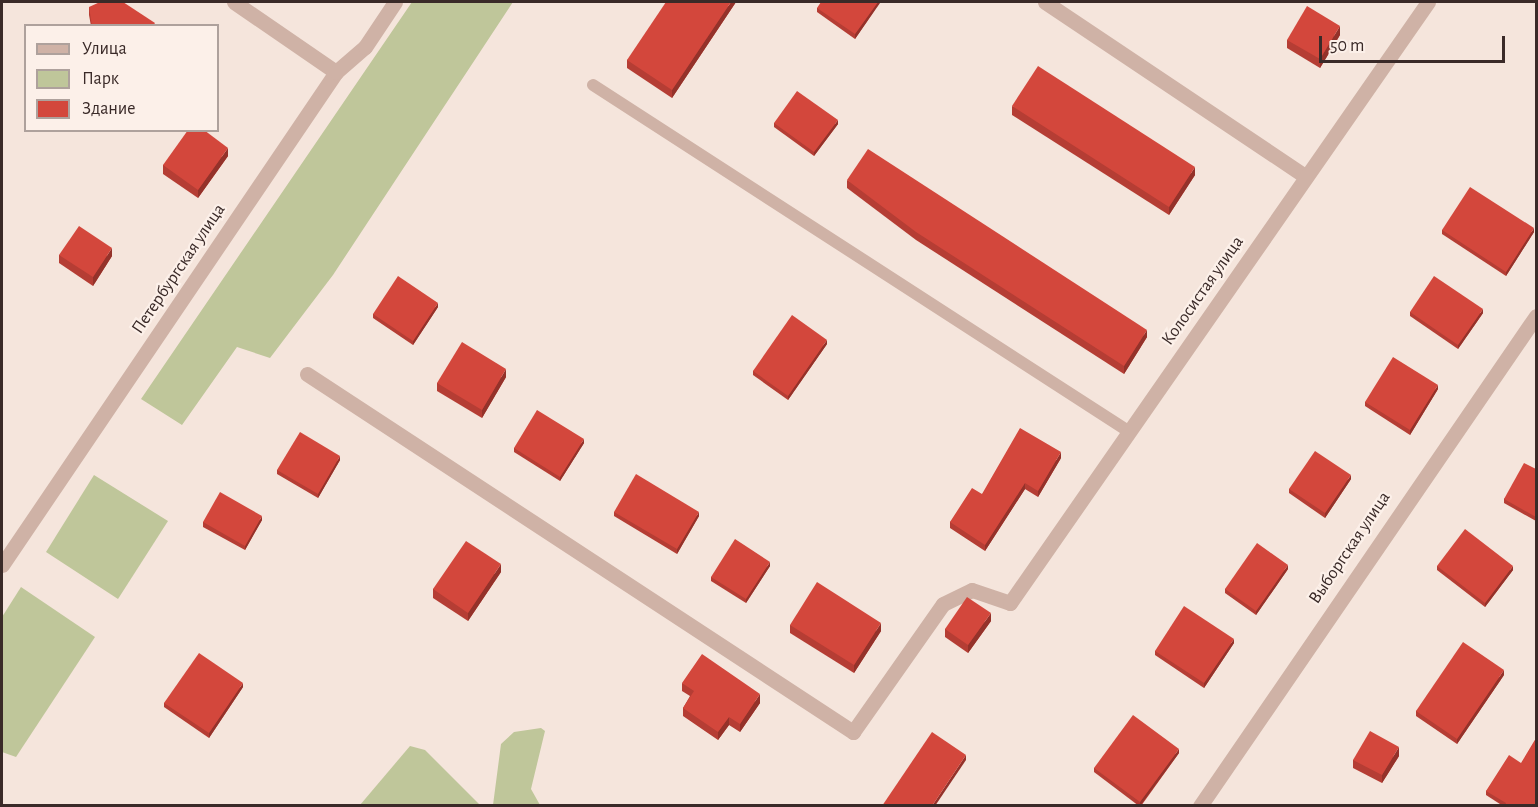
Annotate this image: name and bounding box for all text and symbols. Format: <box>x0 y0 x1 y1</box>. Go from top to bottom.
legend <box>24 24 219 132</box>
scale bar <box>1322 24 1508 62</box>
text: 50 m <box>1330 37 1364 55</box>
text: Улица <box>82 40 127 58</box>
text: Парк <box>82 70 119 88</box>
text: Здание <box>82 100 136 118</box>
street label: Петербургская улица <box>128 200 230 338</box>
street label: Колосистая улица <box>1157 232 1249 350</box>
street label: Выборгская улица <box>1305 488 1395 608</box>

